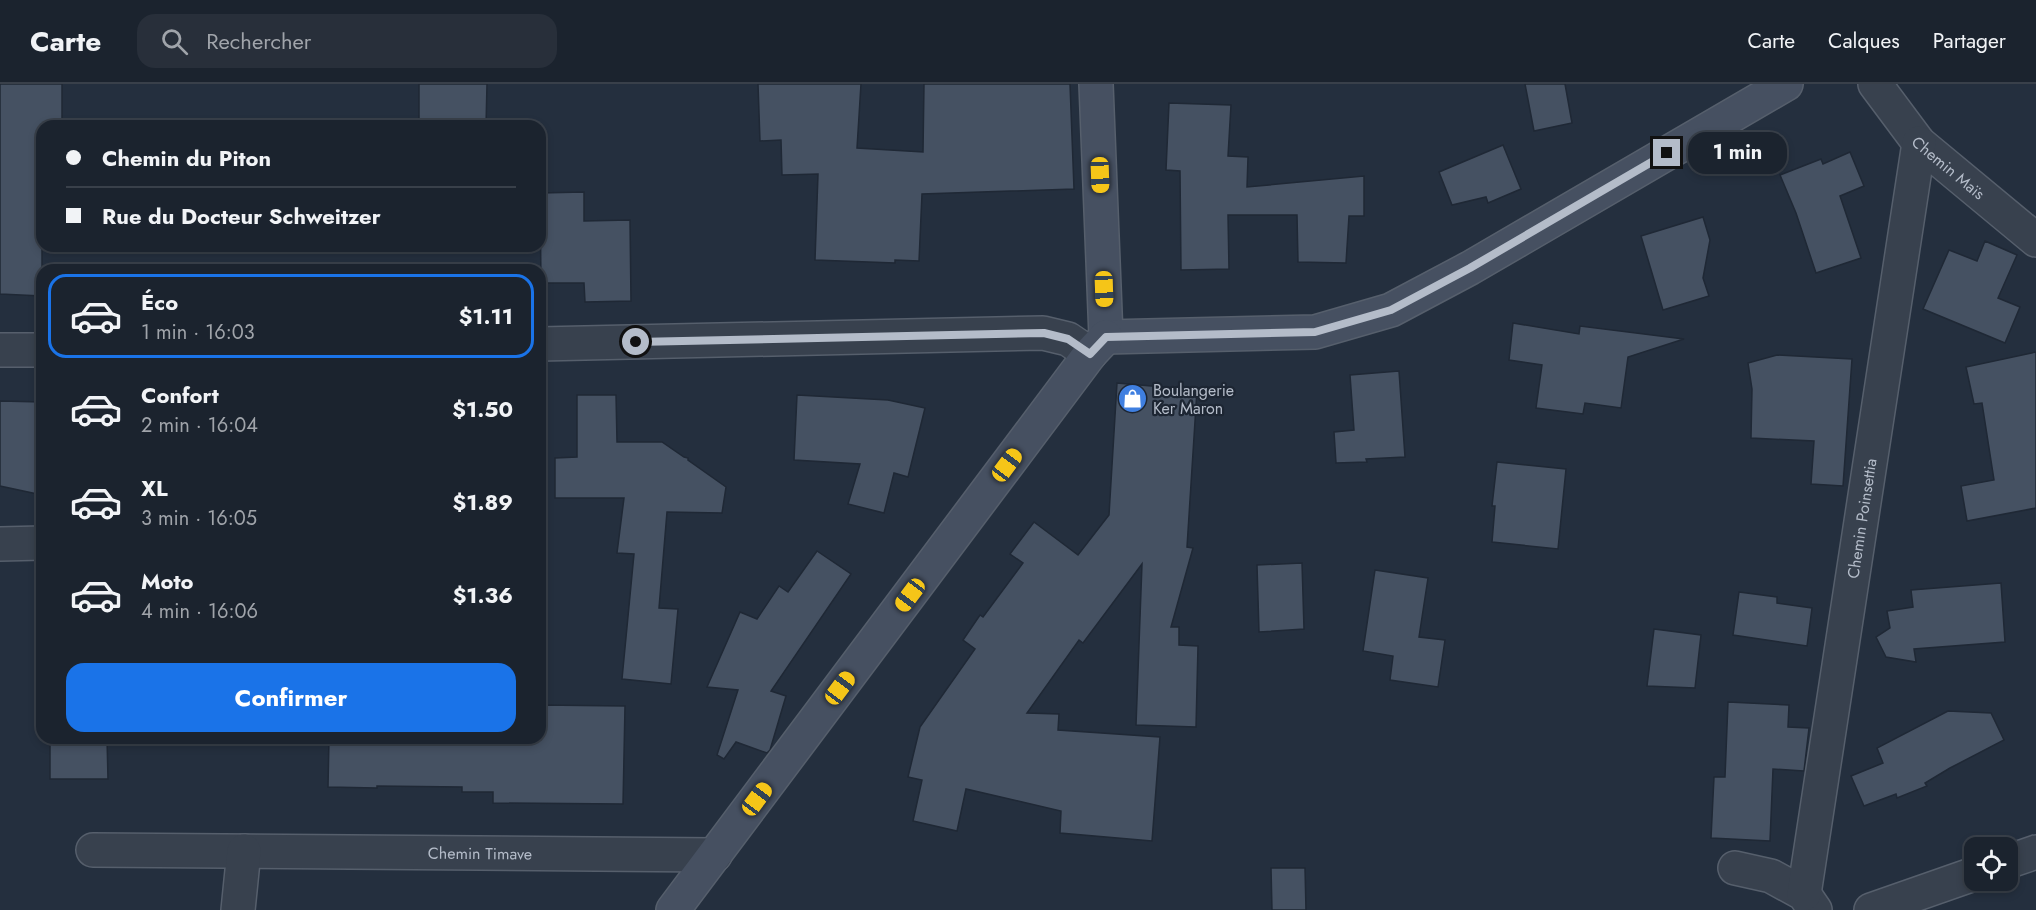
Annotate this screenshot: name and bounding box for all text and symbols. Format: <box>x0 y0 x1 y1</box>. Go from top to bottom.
search box <box>137 14 557 68</box>
text: Carte <box>30 21 101 62</box>
icon: search <box>158 25 191 58</box>
text: Rechercher <box>206 25 311 57</box>
text: Carte <box>1748 26 1795 56</box>
text: Calques <box>1828 26 1900 56</box>
text: Partager <box>1933 26 2006 56</box>
street label: Chemin Maïs <box>1906 131 1990 205</box>
callout: 1 min <box>1688 132 1787 174</box>
text: 1 min <box>1713 138 1762 167</box>
route end <box>1653 139 1680 166</box>
text: Chemin du Piton <box>102 142 271 174</box>
car <box>1090 157 1110 193</box>
text: Rue du Docteur Schweitzer <box>102 200 381 232</box>
car <box>1094 271 1114 307</box>
text: Éco <box>141 286 178 318</box>
icon: car <box>69 289 123 343</box>
text: $1.11 <box>459 300 513 332</box>
text: 1 min · 16:03 <box>141 318 255 347</box>
route start <box>622 328 649 355</box>
text: Confort <box>141 379 219 411</box>
place label: Boulangerie Ker Maron <box>1153 379 1234 420</box>
icon: car <box>69 382 123 436</box>
shop icon: Boulangerie Ker Maron <box>1116 383 1148 415</box>
text: $1.50 <box>452 393 513 425</box>
text: 2 min · 16:04 <box>141 411 258 440</box>
car <box>989 445 1025 485</box>
street label: Chemin Poinsettia <box>1841 457 1882 580</box>
text: XL <box>141 472 168 504</box>
icon: car <box>69 475 123 529</box>
text: $1.89 <box>453 486 513 518</box>
text: 3 min · 16:05 <box>141 504 257 533</box>
text: Moto <box>141 565 194 597</box>
icon: car <box>69 568 123 622</box>
car <box>892 575 928 615</box>
text: $1.36 <box>453 579 513 611</box>
text: 4 min · 16:06 <box>141 597 258 626</box>
button: Confirmer <box>66 663 516 732</box>
car <box>822 668 858 708</box>
car <box>739 779 775 819</box>
map controls <box>1964 837 2018 891</box>
button: locate <box>1964 837 2018 891</box>
street label: Chemin Timave <box>428 841 532 865</box>

